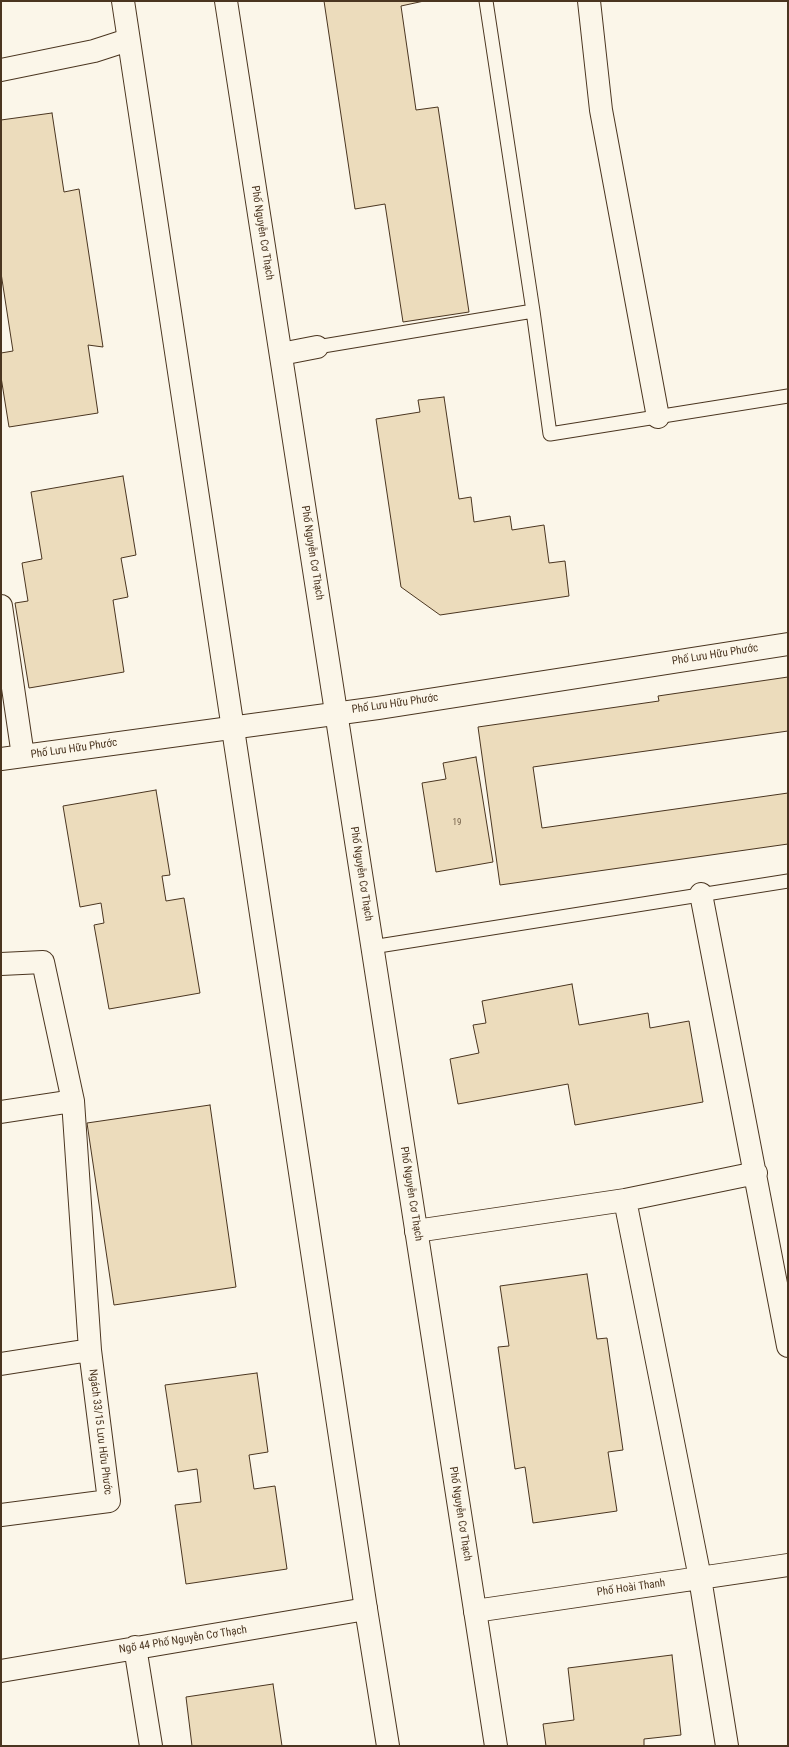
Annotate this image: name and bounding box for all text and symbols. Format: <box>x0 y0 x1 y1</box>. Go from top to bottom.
street label: Phố Nguyễn Cơ Thạch <box>248 185 276 281</box>
street label: Phố Nguyễn Cơ Thạch <box>298 505 326 601</box>
street label: Phố Lưu Hữu Phước <box>671 642 759 668</box>
street label: Phố Lưu Hữu Phước <box>351 691 439 717</box>
street label: Phố Lưu Hữu Phước <box>30 736 118 762</box>
house number: 19 <box>453 818 461 828</box>
street label: Phố Nguyễn Cơ Thạch <box>347 826 375 922</box>
street label: Phố Nguyễn Cơ Thạch <box>397 1146 425 1242</box>
street label: Ngách 33/15 Lưu Hữu Phước <box>86 1368 114 1496</box>
street label: Phố Nguyễn Cơ Thạch <box>446 1466 474 1562</box>
street label: Phố Hoài Thanh <box>596 1577 666 1599</box>
street label: Ngõ 44 Phố Nguyễn Cơ Thạch <box>118 1623 248 1657</box>

